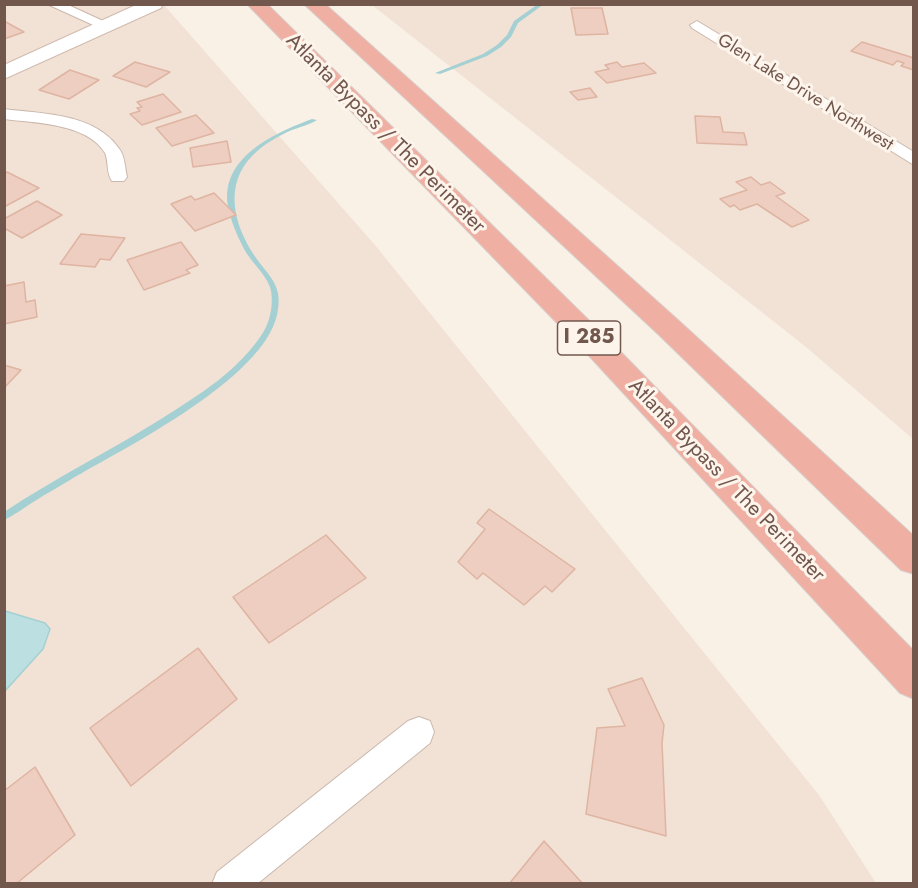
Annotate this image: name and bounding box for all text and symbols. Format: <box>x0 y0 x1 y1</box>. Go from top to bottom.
street label: Atlanta Bypass / The Perimeter <box>280 29 490 239</box>
street label: Glen Lake Drive Northwest <box>713 30 897 156</box>
road number: I 285 <box>558 321 620 355</box>
street label: Atlanta Bypass / The Perimeter <box>622 374 830 588</box>

